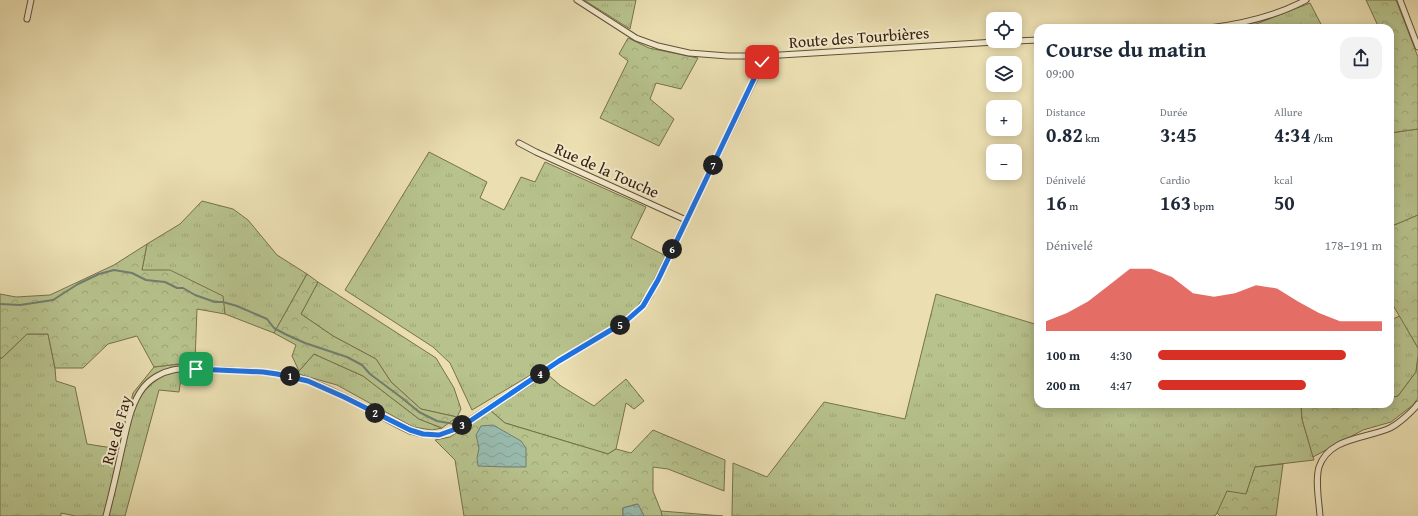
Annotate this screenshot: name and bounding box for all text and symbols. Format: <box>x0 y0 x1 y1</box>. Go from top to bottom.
map controls <box>986 12 1022 180</box>
button: locate <box>986 12 1022 48</box>
street label: Route des Tourbières <box>788 20 930 54</box>
text: Course du matin <box>1046 33 1206 65</box>
button: share <box>1340 37 1382 79</box>
pin <box>745 45 779 79</box>
icon: check <box>751 51 773 73</box>
button: layers <box>986 56 1022 92</box>
text: 09:00 <box>1046 64 1074 83</box>
button: + <box>986 100 1022 136</box>
text: Distance <box>1046 104 1085 120</box>
text: Durée <box>1160 104 1188 120</box>
text: Allure <box>1274 104 1302 120</box>
text: 0.82 <box>1046 120 1083 149</box>
text: 3:45 <box>1160 120 1197 149</box>
text: 4:34 <box>1274 120 1311 149</box>
text: km <box>1083 130 1100 146</box>
text: /km <box>1311 130 1333 146</box>
street label: Rue de la Touche <box>551 136 663 204</box>
button: − <box>986 144 1022 180</box>
pin: 7 <box>703 155 723 175</box>
text: 7 <box>710 157 716 173</box>
text: Dénivelé <box>1046 172 1086 188</box>
text: Cardio <box>1160 172 1190 188</box>
text: kcal <box>1274 172 1293 188</box>
text: 16 <box>1046 188 1067 217</box>
text: 163 <box>1160 188 1191 217</box>
text: 50 <box>1274 188 1295 217</box>
text: m <box>1067 198 1078 214</box>
text: bpm <box>1191 198 1214 214</box>
text: Dénivelé <box>1046 236 1093 255</box>
text: 178–191 m <box>1325 236 1382 255</box>
pin: 6 <box>662 239 682 259</box>
text: 6 <box>669 241 675 257</box>
pin: 5 <box>610 315 630 335</box>
text: 5 <box>617 317 623 333</box>
text: 100 m <box>1046 346 1080 365</box>
text: 4:30 <box>1110 346 1132 365</box>
pin <box>179 352 213 386</box>
icon: arrive <box>185 358 207 380</box>
pin: 4 <box>530 364 550 384</box>
pin: 1 <box>280 366 300 386</box>
text: 4 <box>537 366 543 382</box>
text: 1 <box>287 368 293 384</box>
text: 200 m <box>1046 376 1080 395</box>
text: 4:47 <box>1110 376 1132 395</box>
street label: Rue de Fay <box>95 392 137 468</box>
pin: 2 <box>365 403 385 423</box>
text: 2 <box>372 405 378 421</box>
pin: 3 <box>452 415 472 435</box>
text: 3 <box>459 417 465 433</box>

